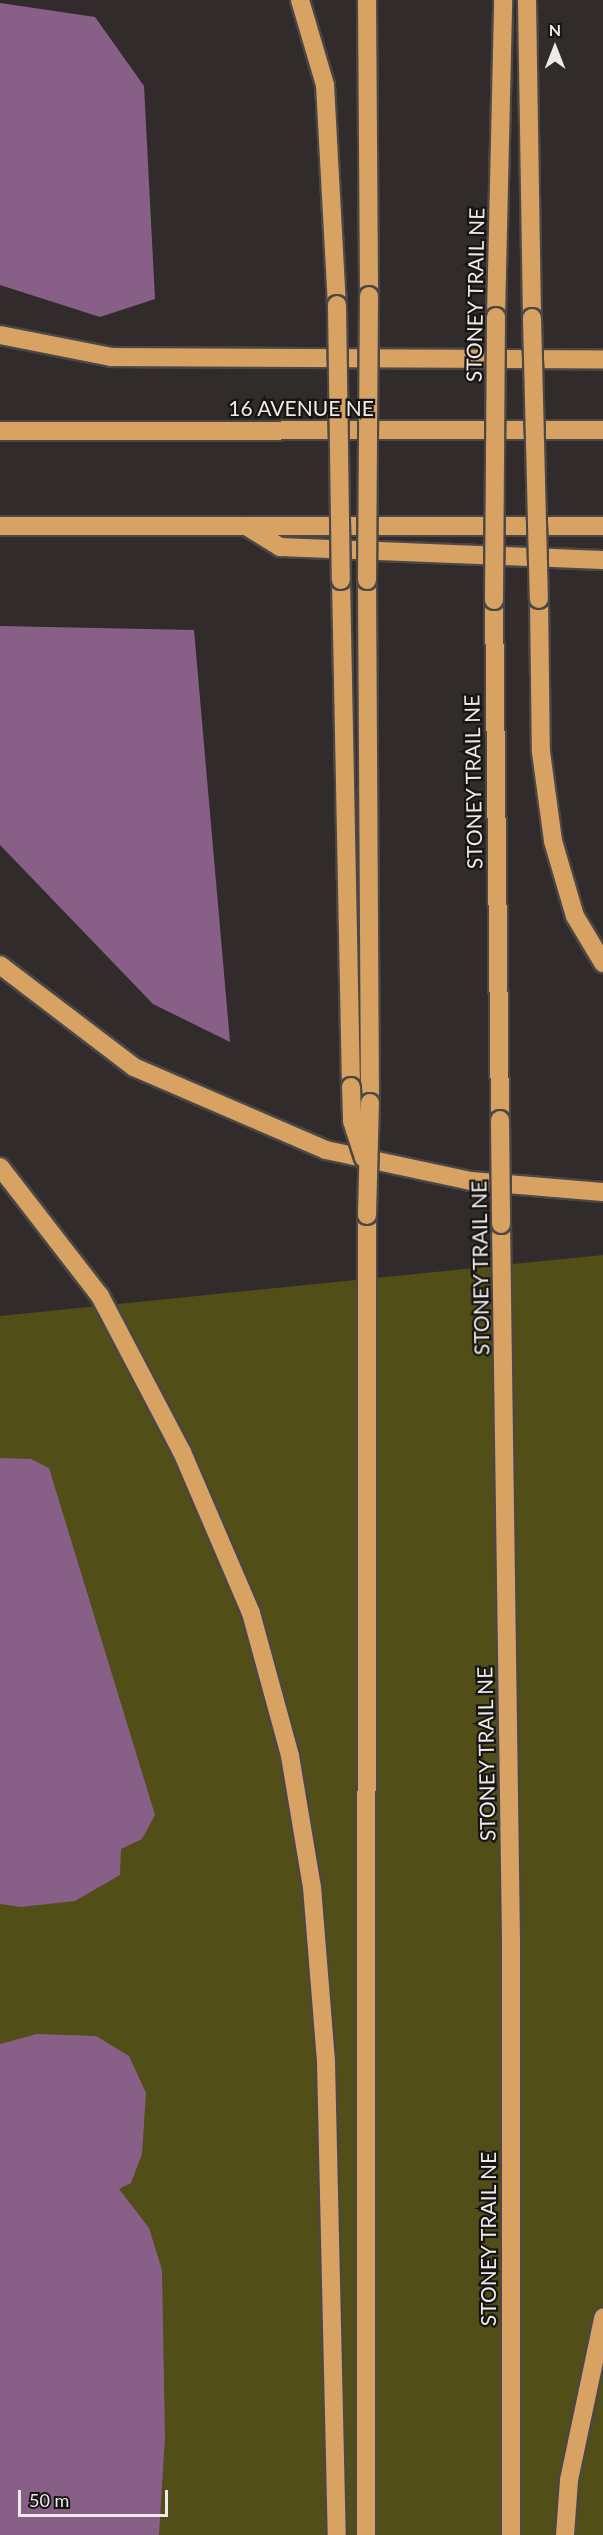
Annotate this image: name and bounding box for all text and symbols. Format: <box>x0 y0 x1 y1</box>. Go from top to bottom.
north arrow <box>525 18 585 78</box>
text: N <box>549 20 561 39</box>
street label: STONEY TRAIL NE <box>461 207 489 383</box>
street label: 16 AVENUE NE <box>228 395 374 421</box>
street label: STONEY TRAIL NE <box>459 694 487 870</box>
street label: STONEY TRAIL NE <box>466 1180 494 1356</box>
street label: STONEY TRAIL NE <box>472 1666 500 1842</box>
street label: STONEY TRAIL NE <box>475 2151 501 2327</box>
scale bar <box>21 2478 171 2516</box>
text: 50 m <box>29 2489 69 2511</box>

